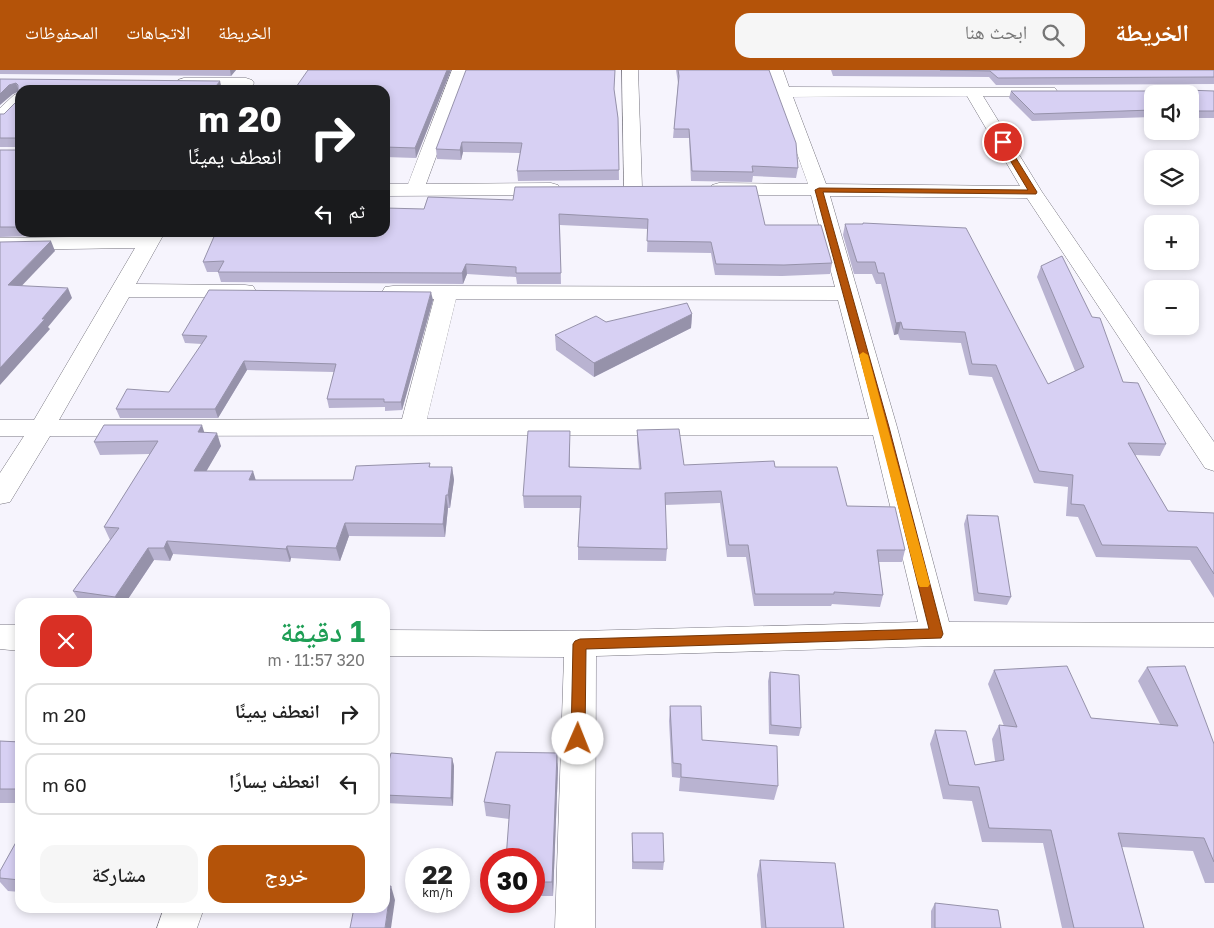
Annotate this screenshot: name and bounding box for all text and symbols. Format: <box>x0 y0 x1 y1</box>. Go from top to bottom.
search box <box>735 13 1085 58</box>
text: الخريطة <box>1115 17 1189 46</box>
text: ابحث هنا <box>965 20 1027 43</box>
text: المحفوظات <box>25 21 98 43</box>
text: الاتجاهات <box>126 21 190 43</box>
text: الخريطة <box>218 21 271 43</box>
icon: search <box>1039 21 1067 49</box>
map controls <box>1144 85 1199 335</box>
button: sound <box>1144 85 1199 140</box>
text: 20 m <box>198 98 282 140</box>
icon: right <box>300 105 365 170</box>
pin <box>982 121 1024 163</box>
icon: arrive <box>989 128 1017 156</box>
text: انعطف يمينًا <box>188 142 282 169</box>
button: layers <box>1144 150 1199 205</box>
text: ثم <box>348 199 365 222</box>
icon: left <box>310 200 338 228</box>
button: + <box>1144 215 1199 270</box>
button: − <box>1144 280 1199 335</box>
text: 1 دقيقة <box>280 613 365 649</box>
button: close <box>40 615 92 667</box>
text: 320 m · 11:57 <box>267 650 365 670</box>
text: انعطف يمينًا <box>235 699 320 722</box>
icon: right <box>335 700 363 728</box>
text: 20 m <box>42 703 86 726</box>
position arrow <box>551 712 603 764</box>
text: انعطف يسارًا <box>229 769 320 792</box>
icon: left <box>335 770 363 798</box>
text: 60 m <box>42 773 87 796</box>
button: مشاركة <box>40 845 198 903</box>
button: خروج <box>208 845 365 903</box>
speed limit sign: 30 <box>480 848 545 913</box>
text: 22 <box>422 859 453 890</box>
text: km/h <box>422 885 453 900</box>

